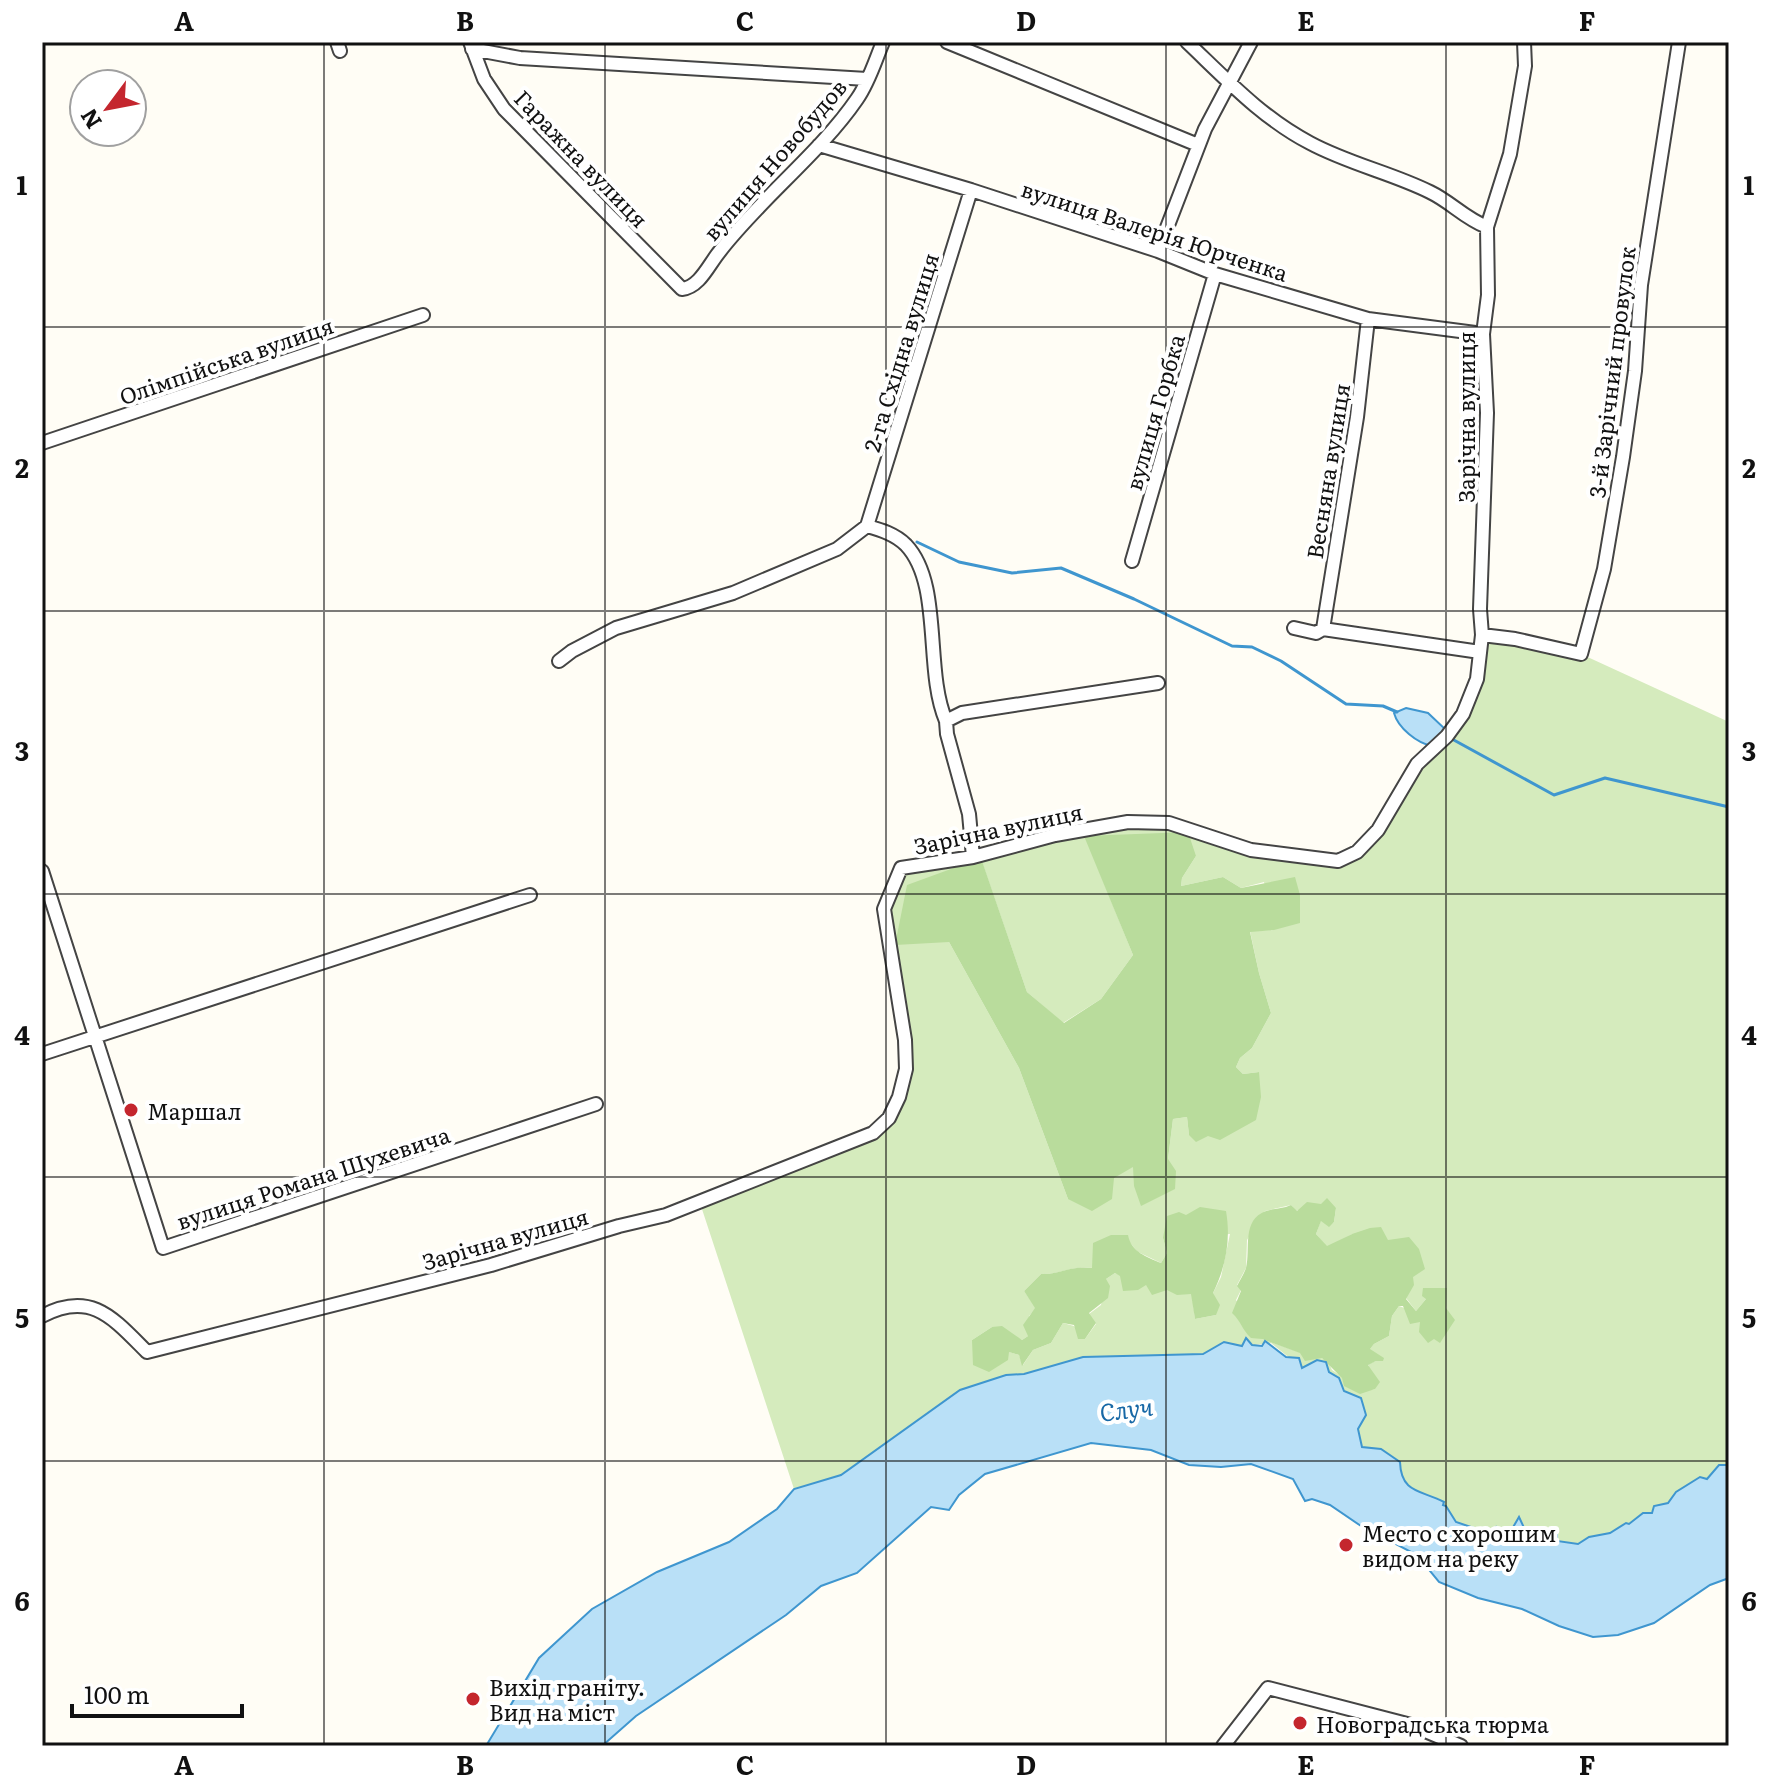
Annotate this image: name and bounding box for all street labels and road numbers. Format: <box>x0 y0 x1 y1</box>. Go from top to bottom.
street label: вулиця Новобудов <box>694 71 854 247</box>
street label: Гаражна вулиця <box>508 82 656 234</box>
street label: вулиця Валерія Юрченка <box>1017 171 1293 289</box>
street label: 3-й Зарічний провулок <box>1579 244 1643 500</box>
street label: 2-га Східна вулиця <box>854 248 946 456</box>
street label: Олімпійська вулиця <box>114 308 338 412</box>
street label: вулиця Горбка <box>1116 330 1192 494</box>
street label: Зарічна вулиця <box>1449 331 1482 503</box>
street label: Весняна вулиця <box>1297 381 1357 561</box>
street label: Зарічна вулиця <box>911 794 1085 862</box>
street label: вулиця Романа Шухевича <box>172 1117 454 1237</box>
street label: Зарічна вулиця <box>418 1199 592 1277</box>

